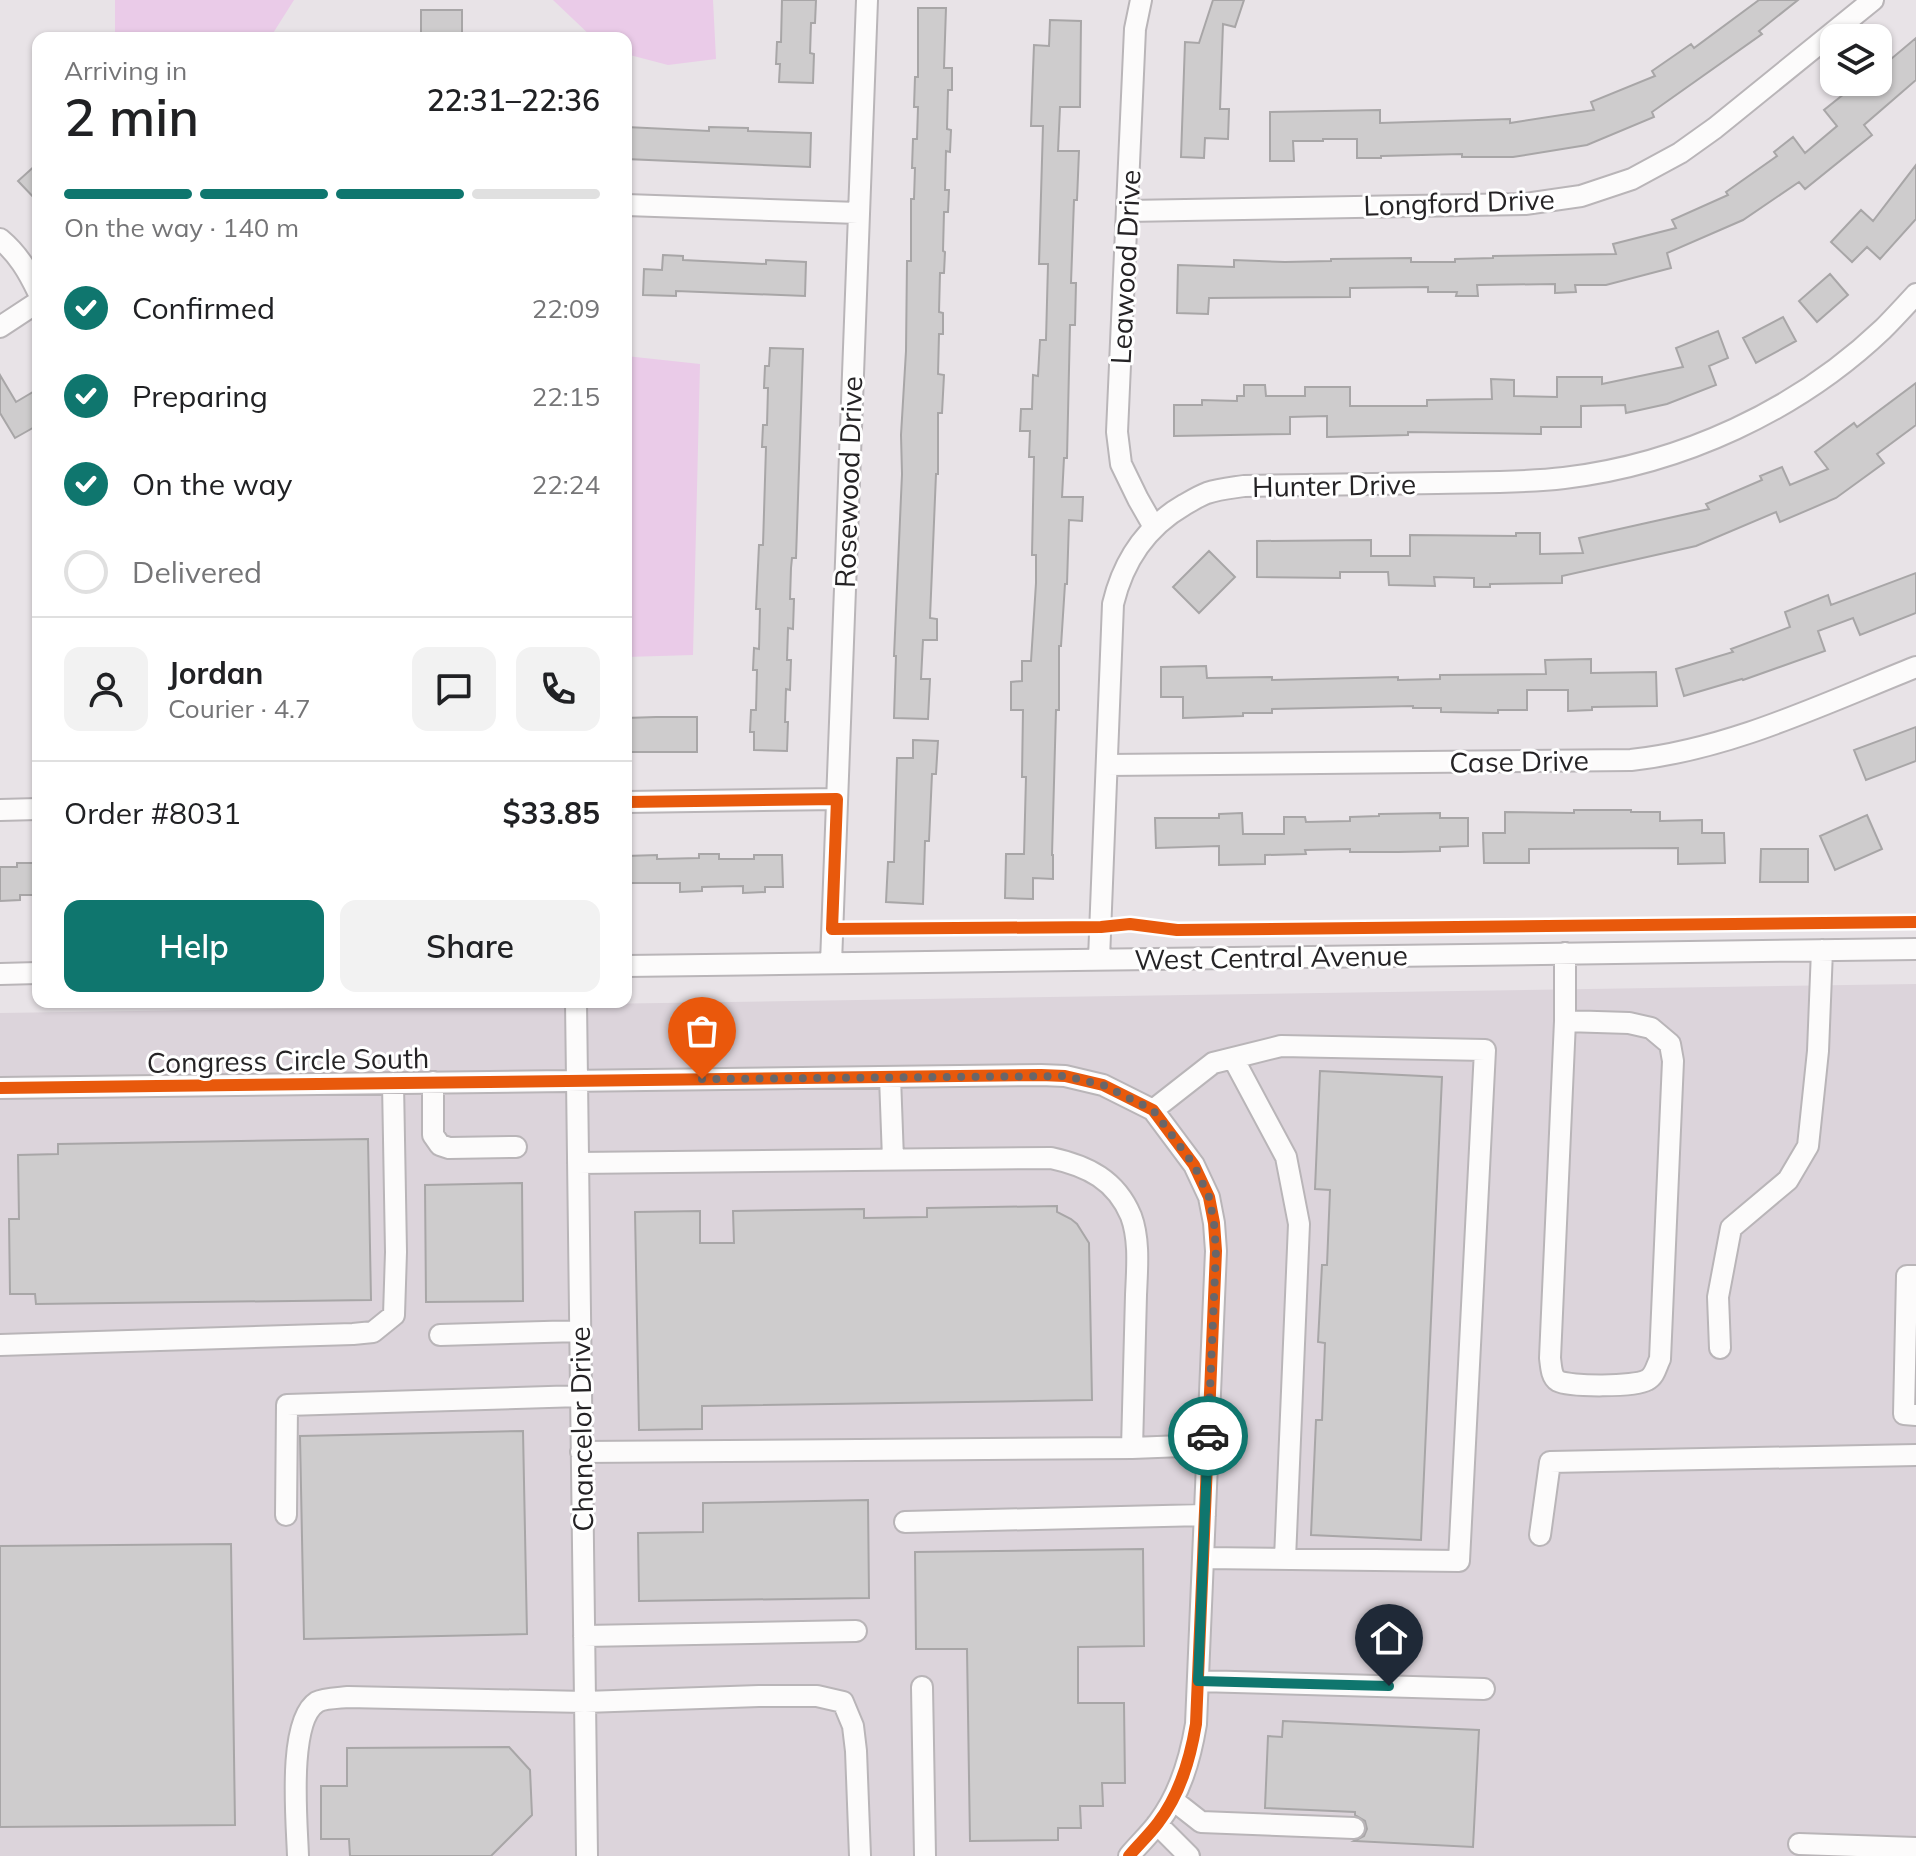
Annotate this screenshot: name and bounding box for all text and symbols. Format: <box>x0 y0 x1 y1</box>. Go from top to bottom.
map controls <box>1820 24 1892 96</box>
button: layers <box>1820 24 1892 96</box>
text: Arriving in <box>64 54 187 87</box>
text: 22:31–22:36 <box>427 81 600 119</box>
text: 2 min <box>64 84 199 149</box>
street label: Leawood Drive <box>1102 169 1148 365</box>
street label: Longford Drive <box>1363 181 1555 223</box>
text: On the way · 140 m <box>64 211 299 244</box>
icon: check <box>64 286 108 330</box>
text: Confirmed <box>132 289 275 327</box>
text: 22:09 <box>532 292 600 325</box>
icon: check <box>64 374 108 418</box>
street label: Rosewood Drive <box>827 376 869 588</box>
text: Preparing <box>132 377 268 415</box>
text: 22:15 <box>532 380 600 413</box>
icon: check <box>64 462 108 506</box>
text: On the way <box>132 465 292 503</box>
street label: Hunter Drive <box>1252 466 1416 504</box>
text: 22:24 <box>532 468 600 501</box>
text: Delivered <box>132 553 262 591</box>
button: person <box>64 647 148 731</box>
button: chat <box>412 647 496 731</box>
button: phone <box>516 647 600 731</box>
text: Jordan <box>168 654 263 692</box>
text: Courier · 4.7 <box>168 692 311 725</box>
street label: Case Drive <box>1449 742 1589 780</box>
text: Order #8031 <box>64 794 241 832</box>
text: $33.85 <box>503 794 600 832</box>
button: Help <box>64 900 324 992</box>
button: Share <box>340 900 600 992</box>
street label: West Central Avenue <box>1134 937 1408 977</box>
pin <box>668 997 736 1079</box>
icon: bag <box>680 1009 724 1053</box>
street label: Congress Circle South <box>147 1040 429 1080</box>
street label: Chancelor Drive <box>562 1326 600 1532</box>
courier <box>1168 1396 1248 1476</box>
icon: car <box>1186 1414 1230 1458</box>
pin <box>1355 1604 1423 1686</box>
icon: home <box>1367 1616 1411 1660</box>

